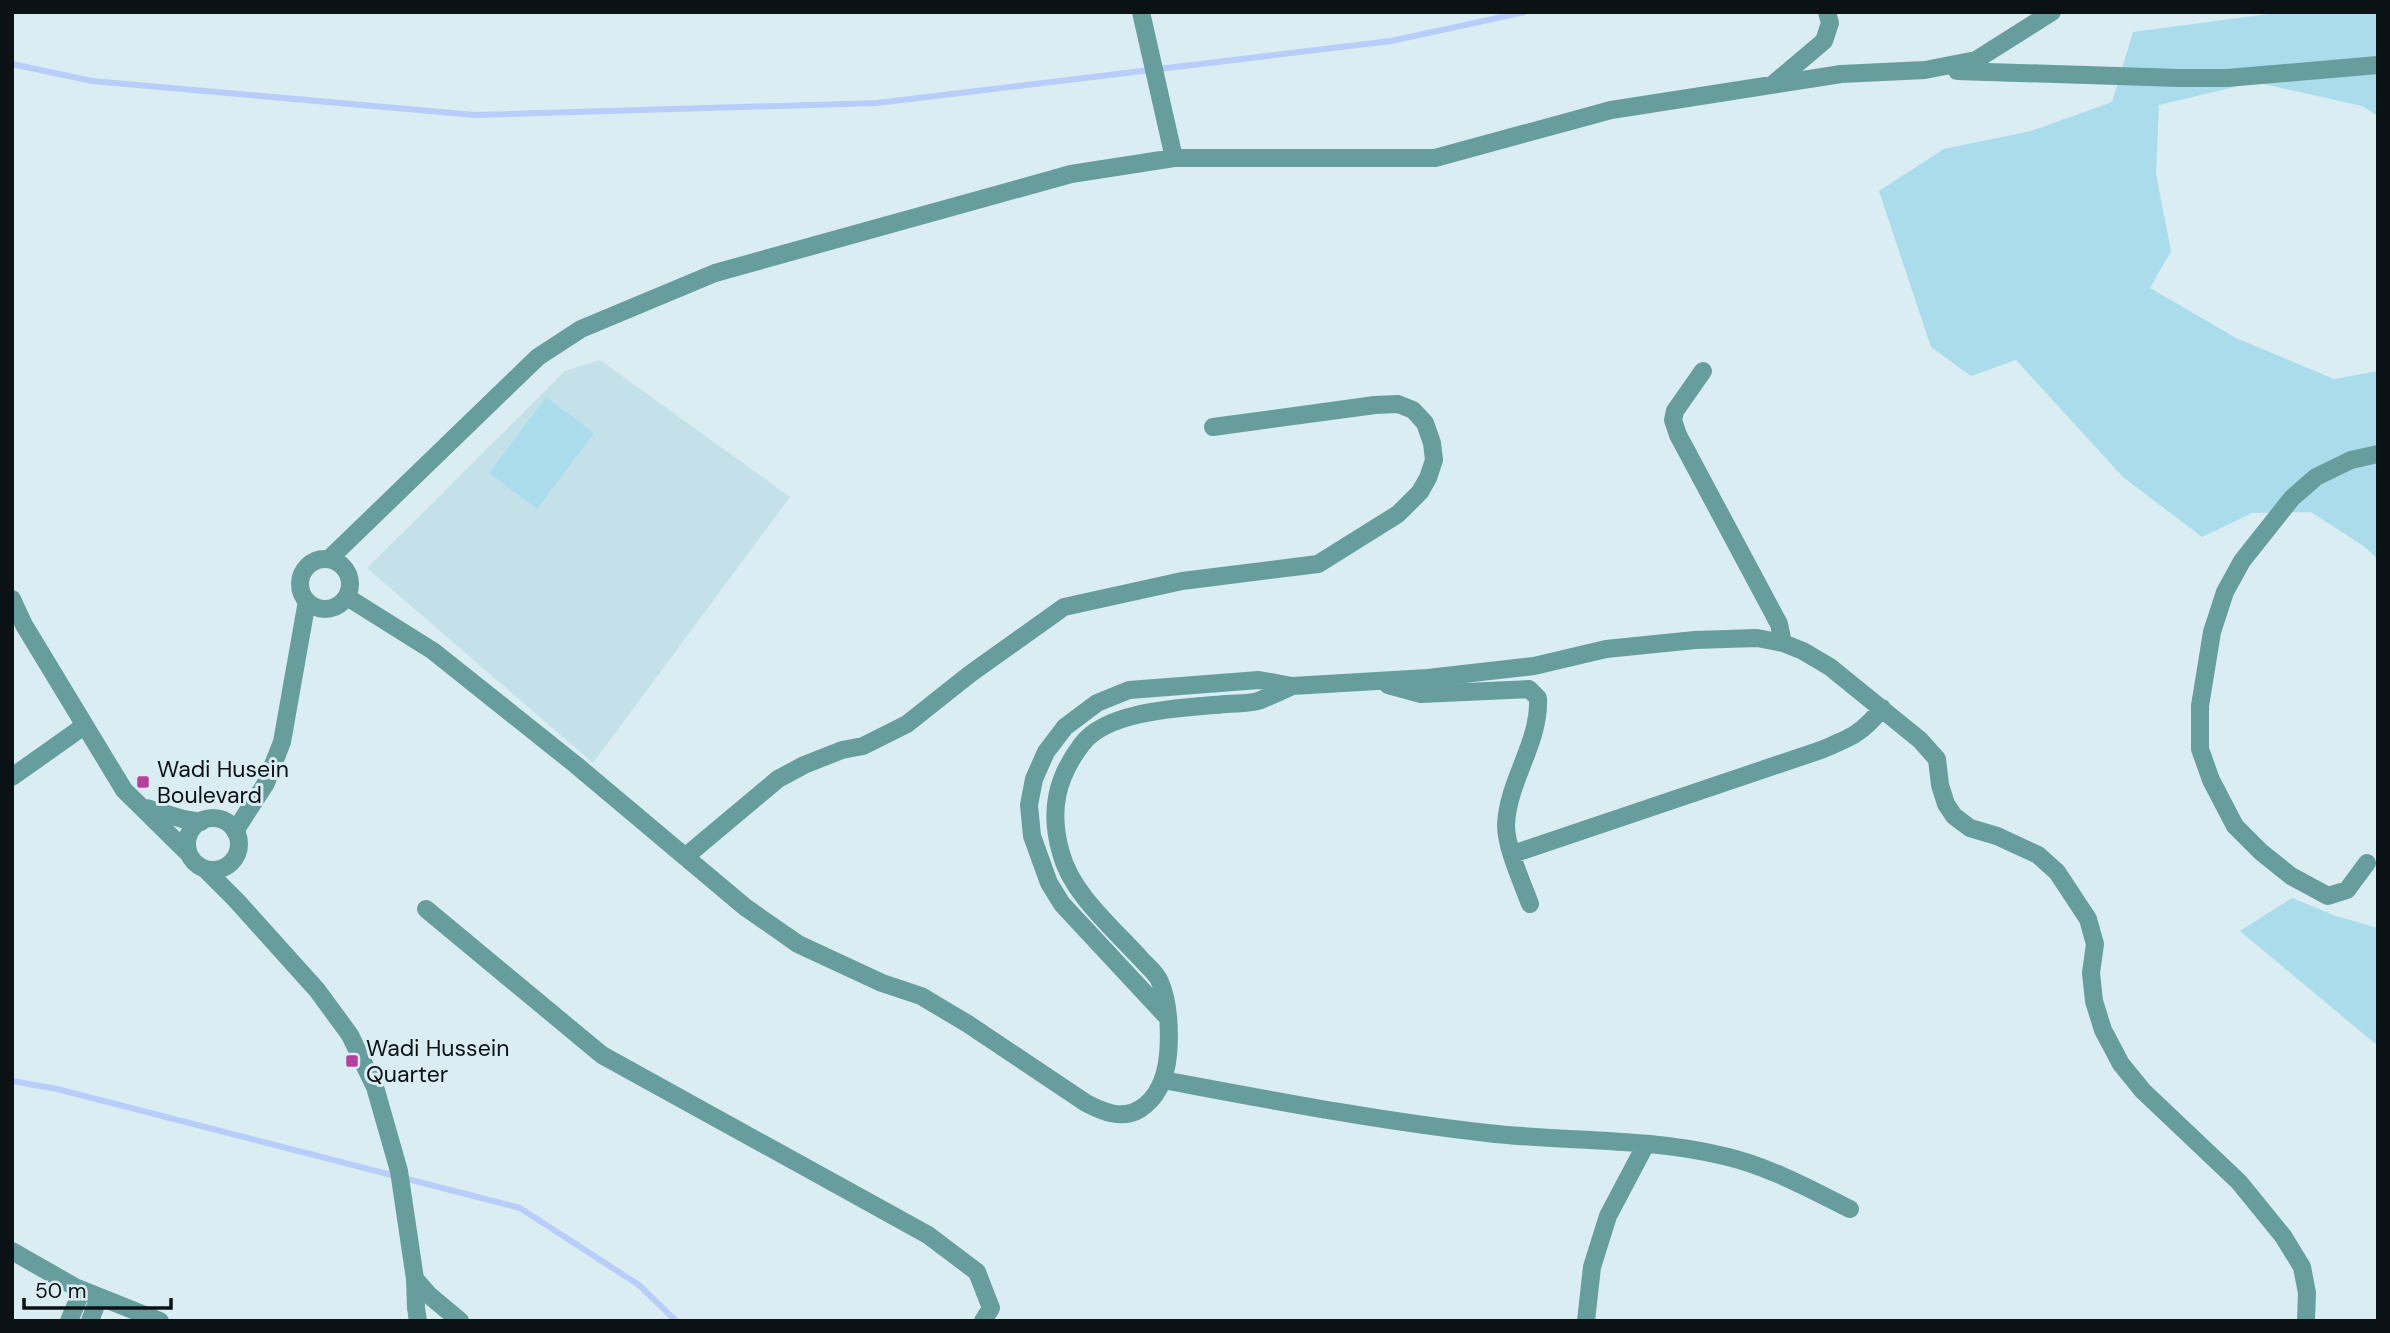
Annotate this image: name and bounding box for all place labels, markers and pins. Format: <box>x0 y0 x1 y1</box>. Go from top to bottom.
place label: Wadi Husein Boulevard <box>157 754 289 810</box>
marker: Wadi Husein Boulevard <box>135 774 151 790</box>
place label: Wadi Hussein Quarter <box>366 1033 509 1089</box>
marker: Wadi Hussein Quarter <box>344 1053 360 1069</box>

